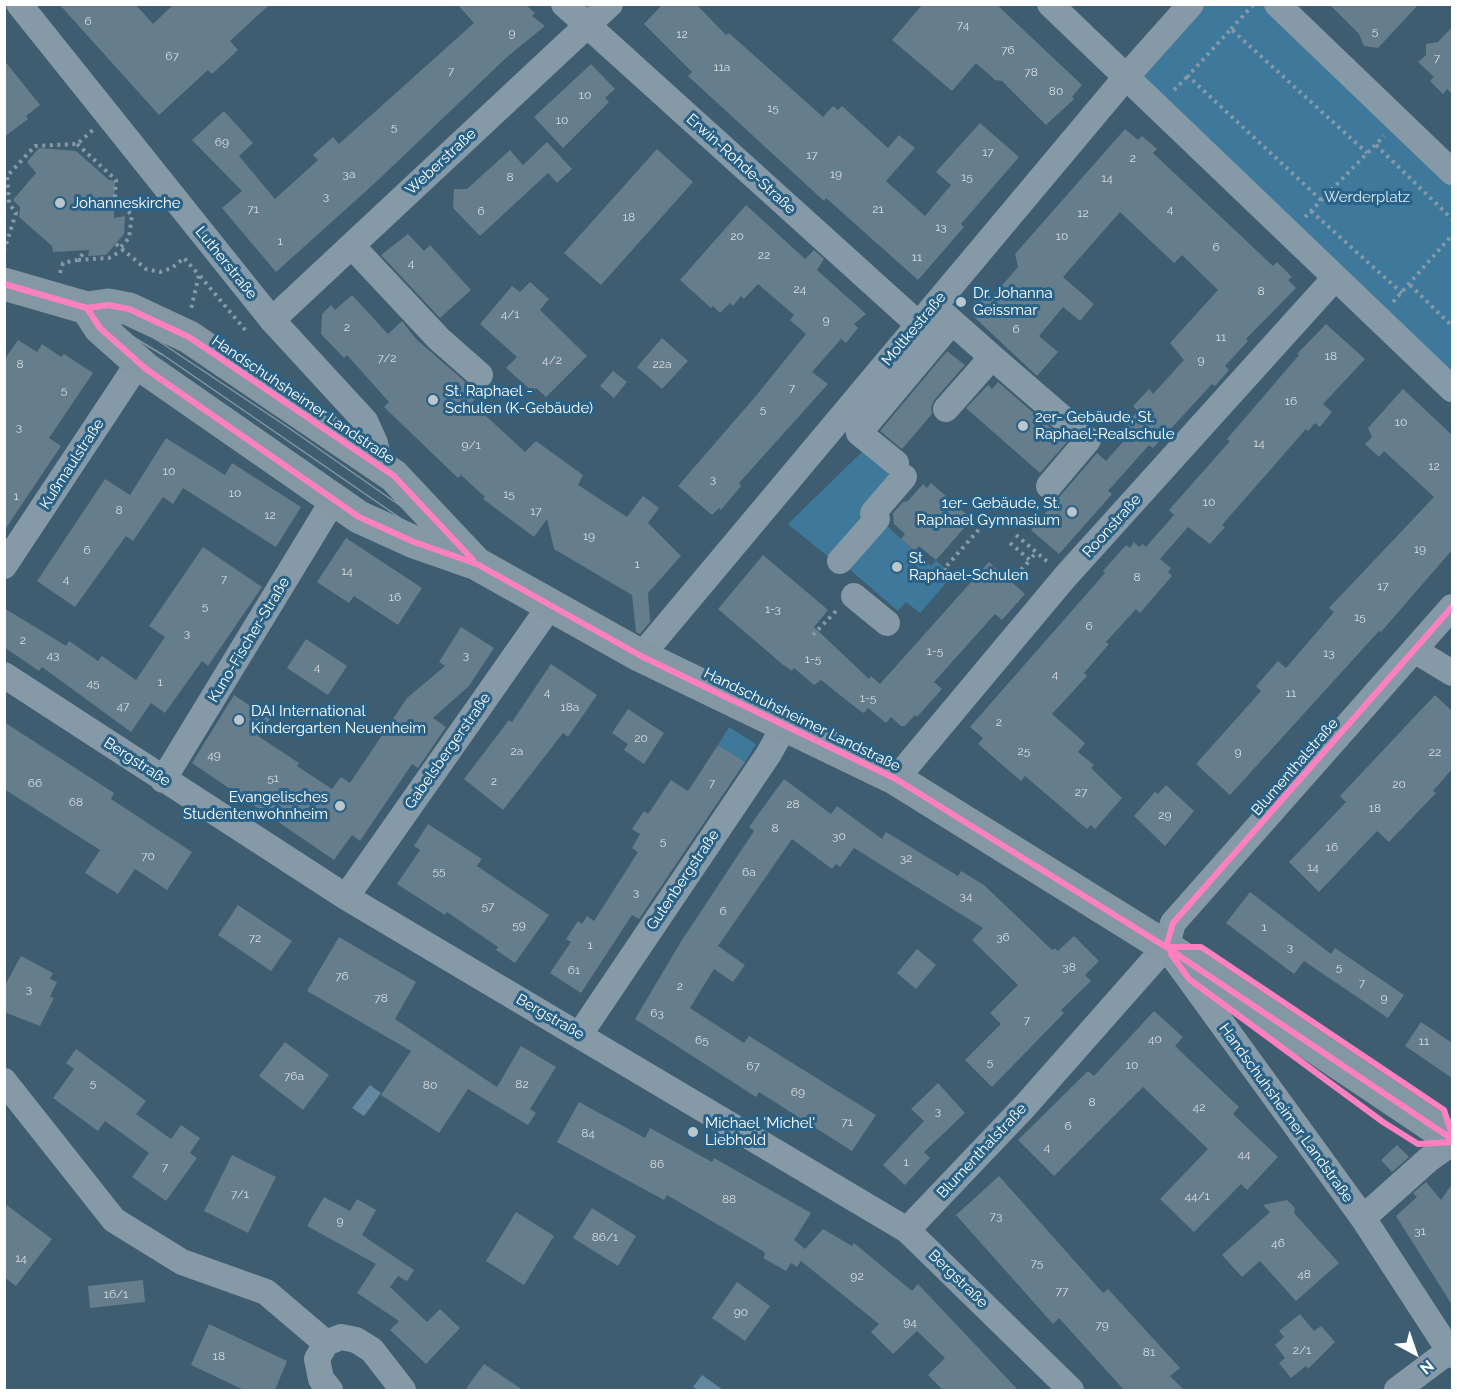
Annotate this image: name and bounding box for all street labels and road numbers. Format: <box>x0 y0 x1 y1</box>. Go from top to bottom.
street label: Erwin-Rohde-Straße <box>683 110 799 218</box>
street label: Weberstraße <box>402 125 480 199</box>
street label: Lutherstraße <box>191 223 261 303</box>
street label: Moltkestraße <box>878 289 950 369</box>
street label: Handschuhsheimer Landstraße <box>208 332 398 468</box>
street label: Kußmaulstraße <box>36 415 108 513</box>
street label: Roonstraße <box>1079 491 1145 561</box>
street label: Kuno-Fischer-Straße <box>204 574 294 706</box>
street label: Handschuhsheimer Landstraße <box>701 664 903 776</box>
street label: Gabelsbergerstraße <box>401 690 495 812</box>
street label: Blumenthalstraße <box>1248 715 1342 819</box>
street label: Bergstraße <box>100 734 174 790</box>
street label: Gutenbergstraße <box>643 826 723 934</box>
street label: Bergstraße <box>513 990 587 1044</box>
street label: Handschuhsheimer Landstraße <box>1215 1020 1357 1206</box>
street label: Blumenthalstraße <box>933 1100 1031 1202</box>
street label: Bergstraße <box>924 1246 992 1312</box>

